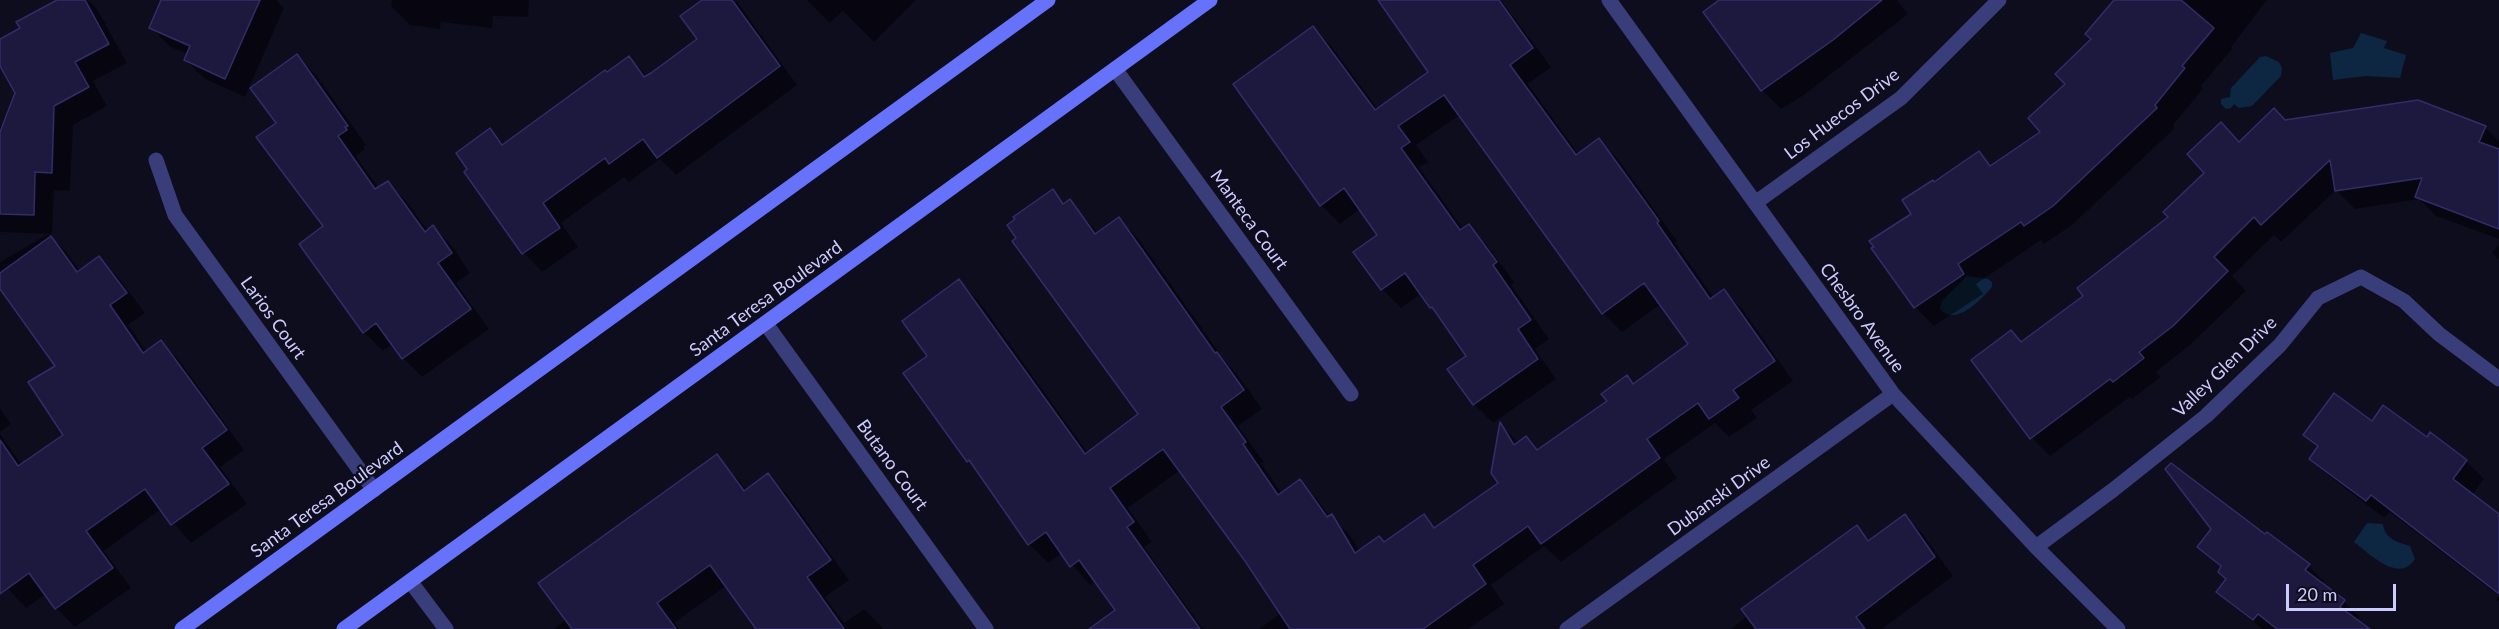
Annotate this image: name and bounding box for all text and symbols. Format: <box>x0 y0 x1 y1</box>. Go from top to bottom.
street label: Los Huecos Drive <box>1780 64 1904 164</box>
street label: Manteca Court <box>1205 166 1293 274</box>
street label: Santa Teresa Boulevard <box>686 236 846 362</box>
street label: Chesbro Avenue <box>1815 259 1909 377</box>
street label: Larios Court <box>236 273 310 363</box>
street label: Valley Glen Drive <box>2169 312 2281 422</box>
street label: Butano Court <box>852 415 932 515</box>
street label: Santa Teresa Boulevard <box>247 437 407 563</box>
street label: Dubanski Drive <box>1664 452 1774 540</box>
scale bar <box>2289 572 2398 610</box>
text: 20 m <box>2297 583 2337 605</box>

